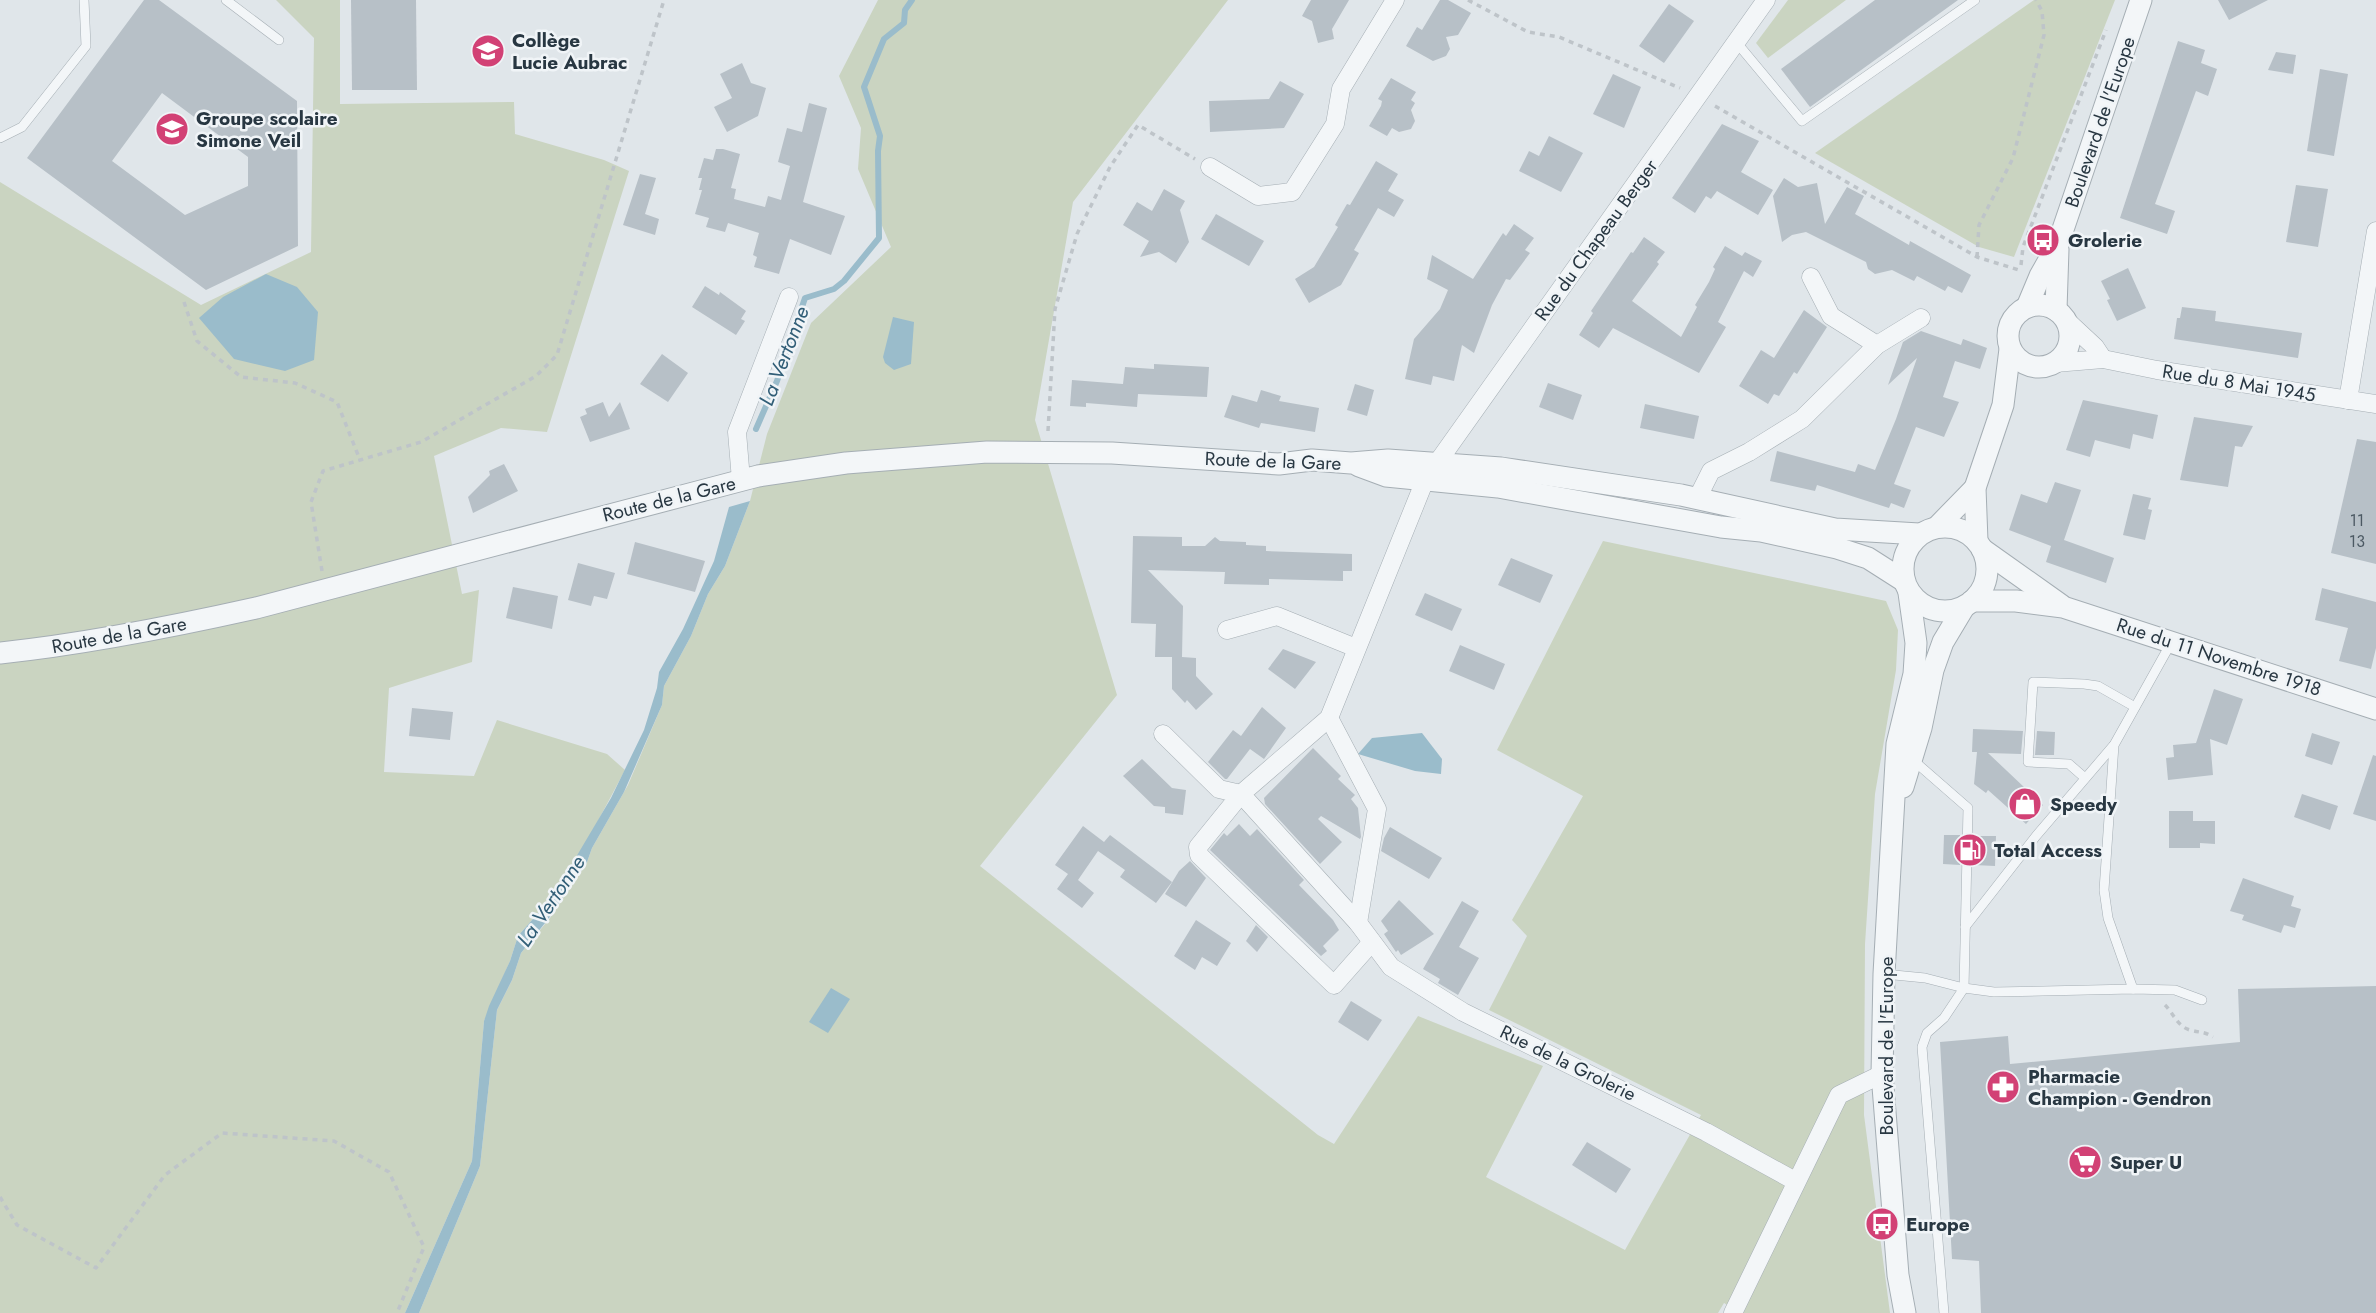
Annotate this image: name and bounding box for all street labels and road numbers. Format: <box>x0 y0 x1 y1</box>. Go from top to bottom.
street label: Boulevard de l'Europe <box>2058 33 2142 211</box>
street label: Rue du Chapeau Berger <box>1528 153 1664 326</box>
street label: Rue du 8 Mai 1945 <box>2160 358 2318 408</box>
street label: Route de la Gare <box>1204 445 1342 477</box>
street label: Route de la Gare <box>600 469 739 529</box>
street label: Route de la Gare <box>49 610 189 660</box>
street label: Rue du 11 Novembre 1918 <box>2113 611 2325 703</box>
street label: Boulevard de l'Europe <box>1873 956 1900 1136</box>
street label: Rue de la Grolerie <box>1495 1018 1641 1108</box>

